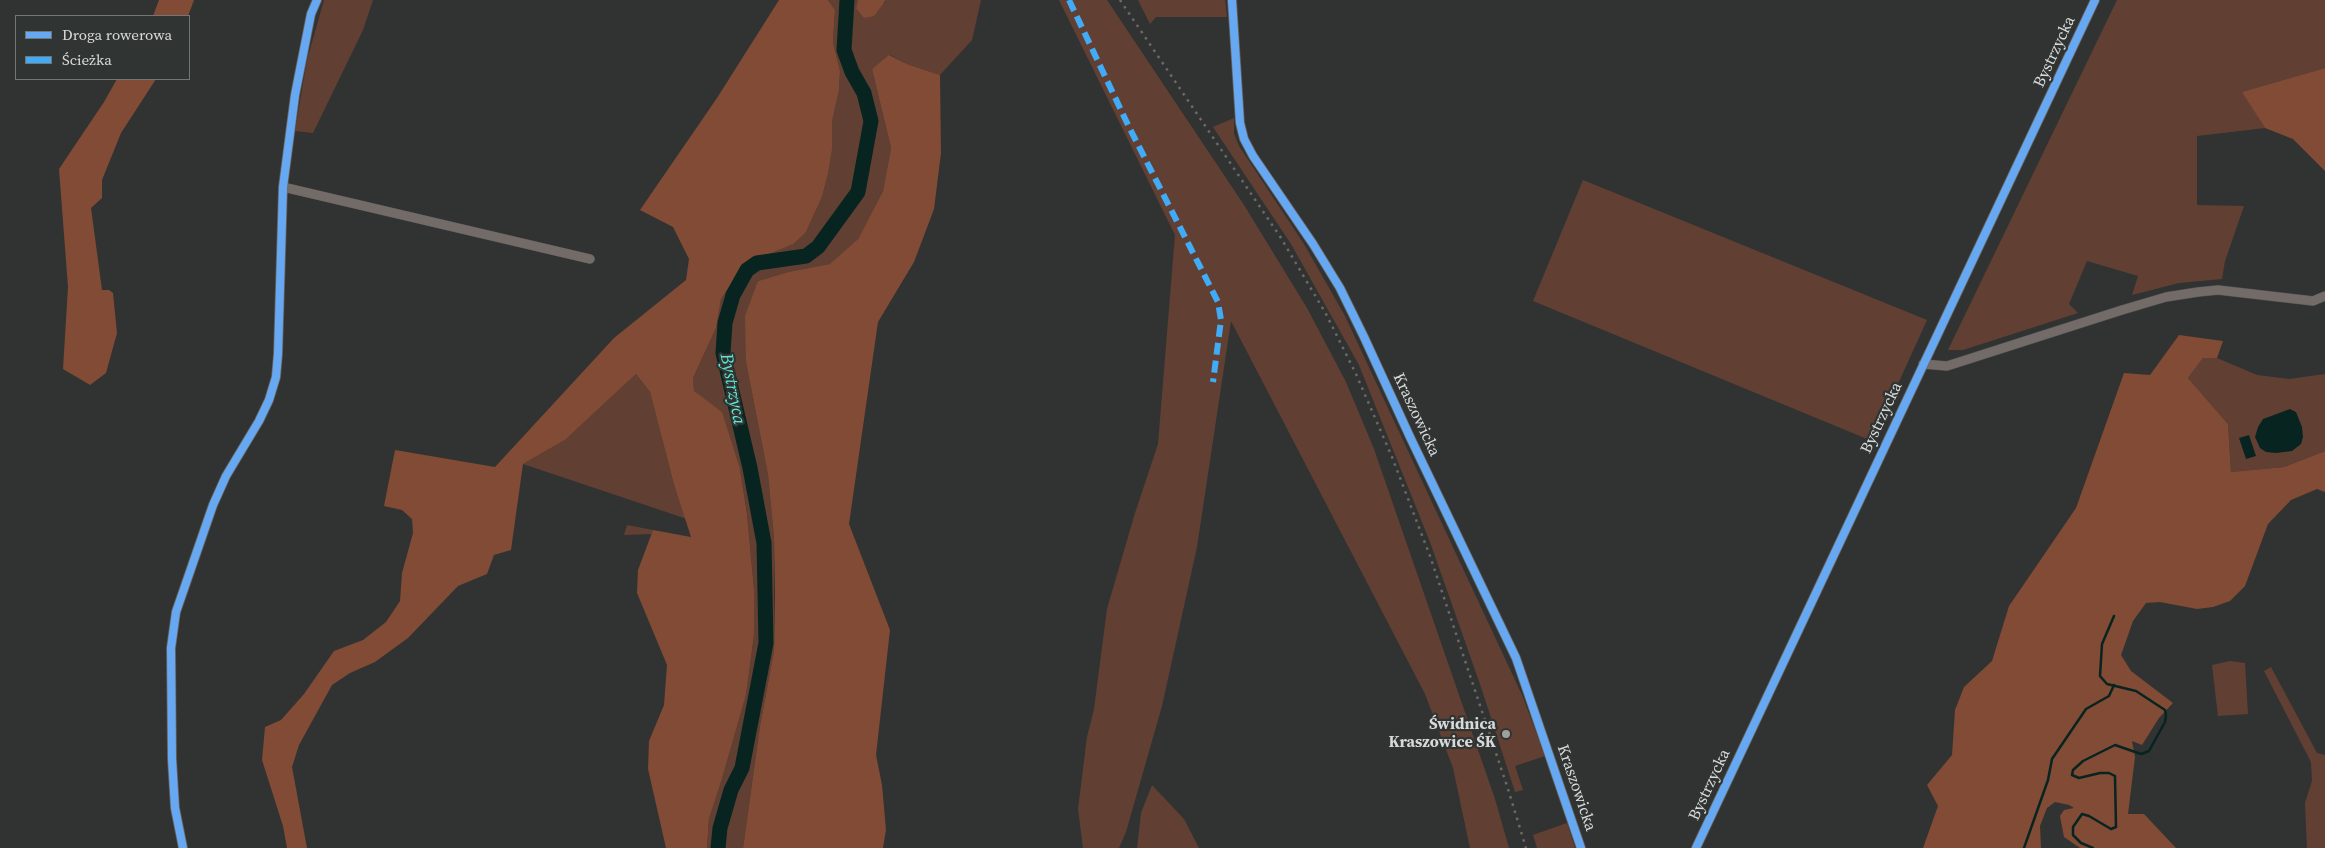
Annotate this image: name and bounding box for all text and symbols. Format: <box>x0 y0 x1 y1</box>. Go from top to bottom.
street label: Bystrzycka <box>2030 13 2080 91</box>
legend <box>15 15 190 80</box>
text: Droga rowerowa <box>62 24 172 45</box>
text: Ścieżka <box>62 49 112 70</box>
water label: Bystrzyca <box>715 352 749 426</box>
street label: Kraszowicka <box>1388 370 1444 460</box>
street label: Bystrzycka <box>1857 379 1907 457</box>
place label: Świdnica Kraszowice ŚK <box>1388 715 1496 753</box>
marker: Świdnica Kraszowice ŚK <box>1500 728 1512 740</box>
street label: Kraszowicka <box>1552 742 1600 834</box>
street label: Bystrzycka <box>1685 746 1735 824</box>

